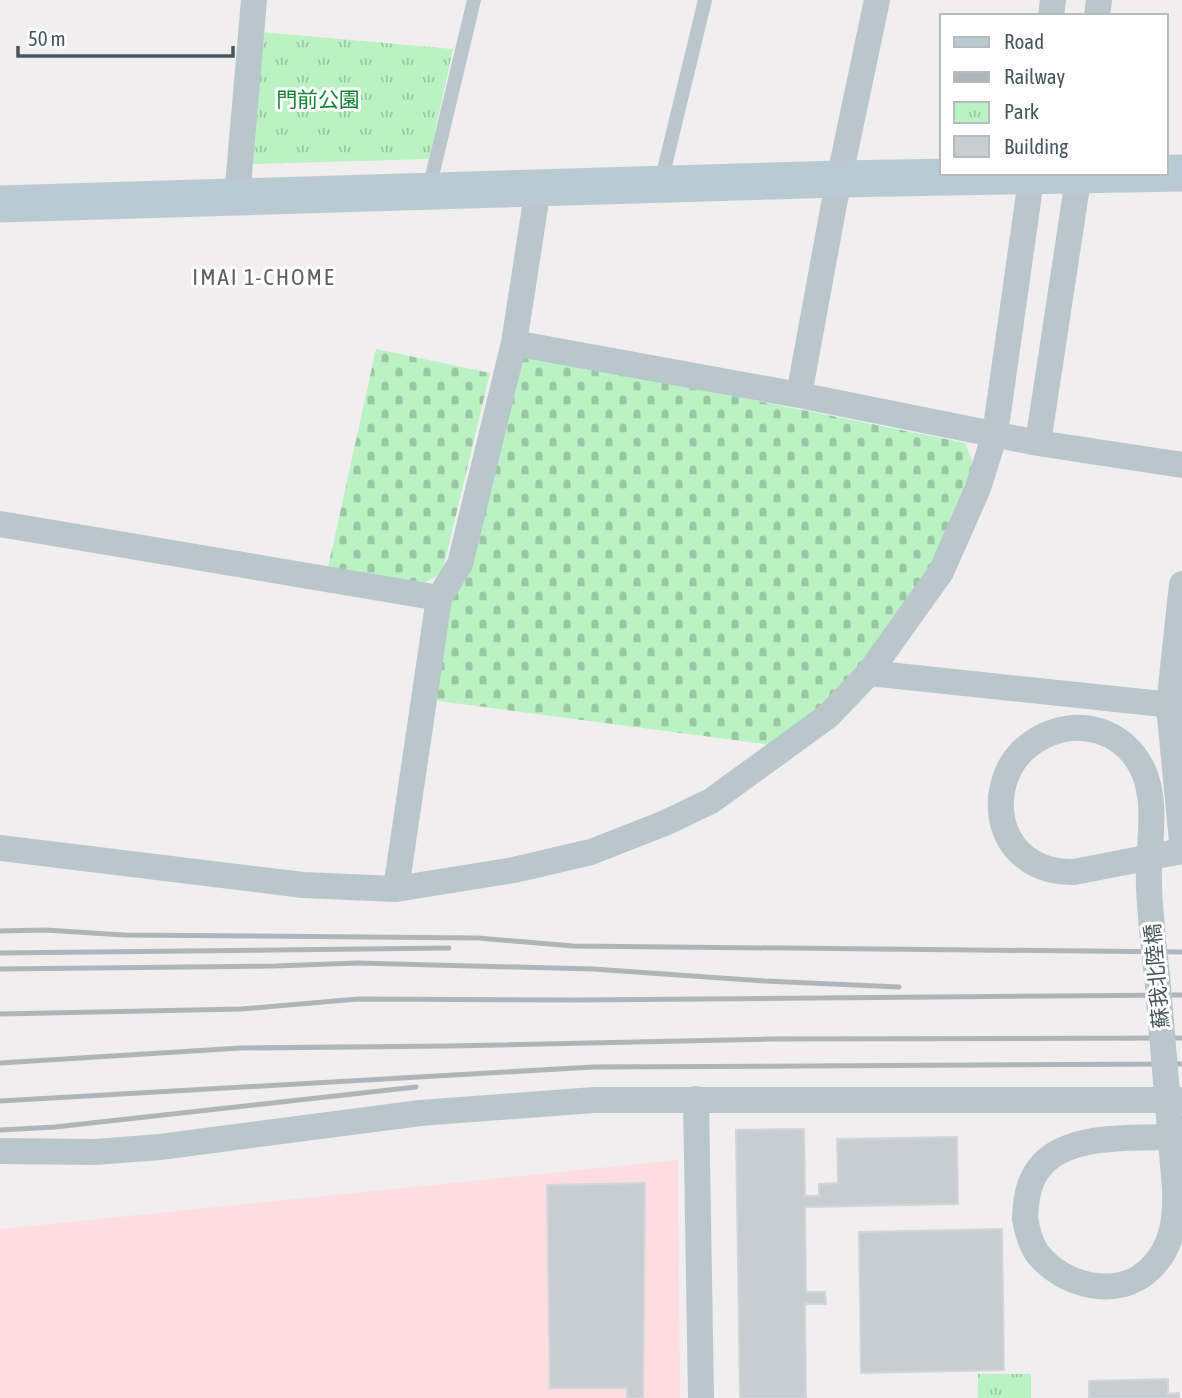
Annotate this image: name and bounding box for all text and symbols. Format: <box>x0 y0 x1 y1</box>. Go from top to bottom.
scale bar <box>18 14 233 58</box>
legend <box>940 14 1168 175</box>
text: 50 m <box>28 26 66 50</box>
text: Road <box>1004 29 1044 53</box>
text: Railway <box>1004 64 1066 88</box>
park label: 門前公園 <box>276 87 360 111</box>
text: Park <box>1004 99 1039 123</box>
text: Building <box>1004 134 1068 158</box>
district label: IMAI 1-CHOME <box>192 264 336 290</box>
street label: 蘇我北陸橋 <box>1139 923 1173 1029</box>

